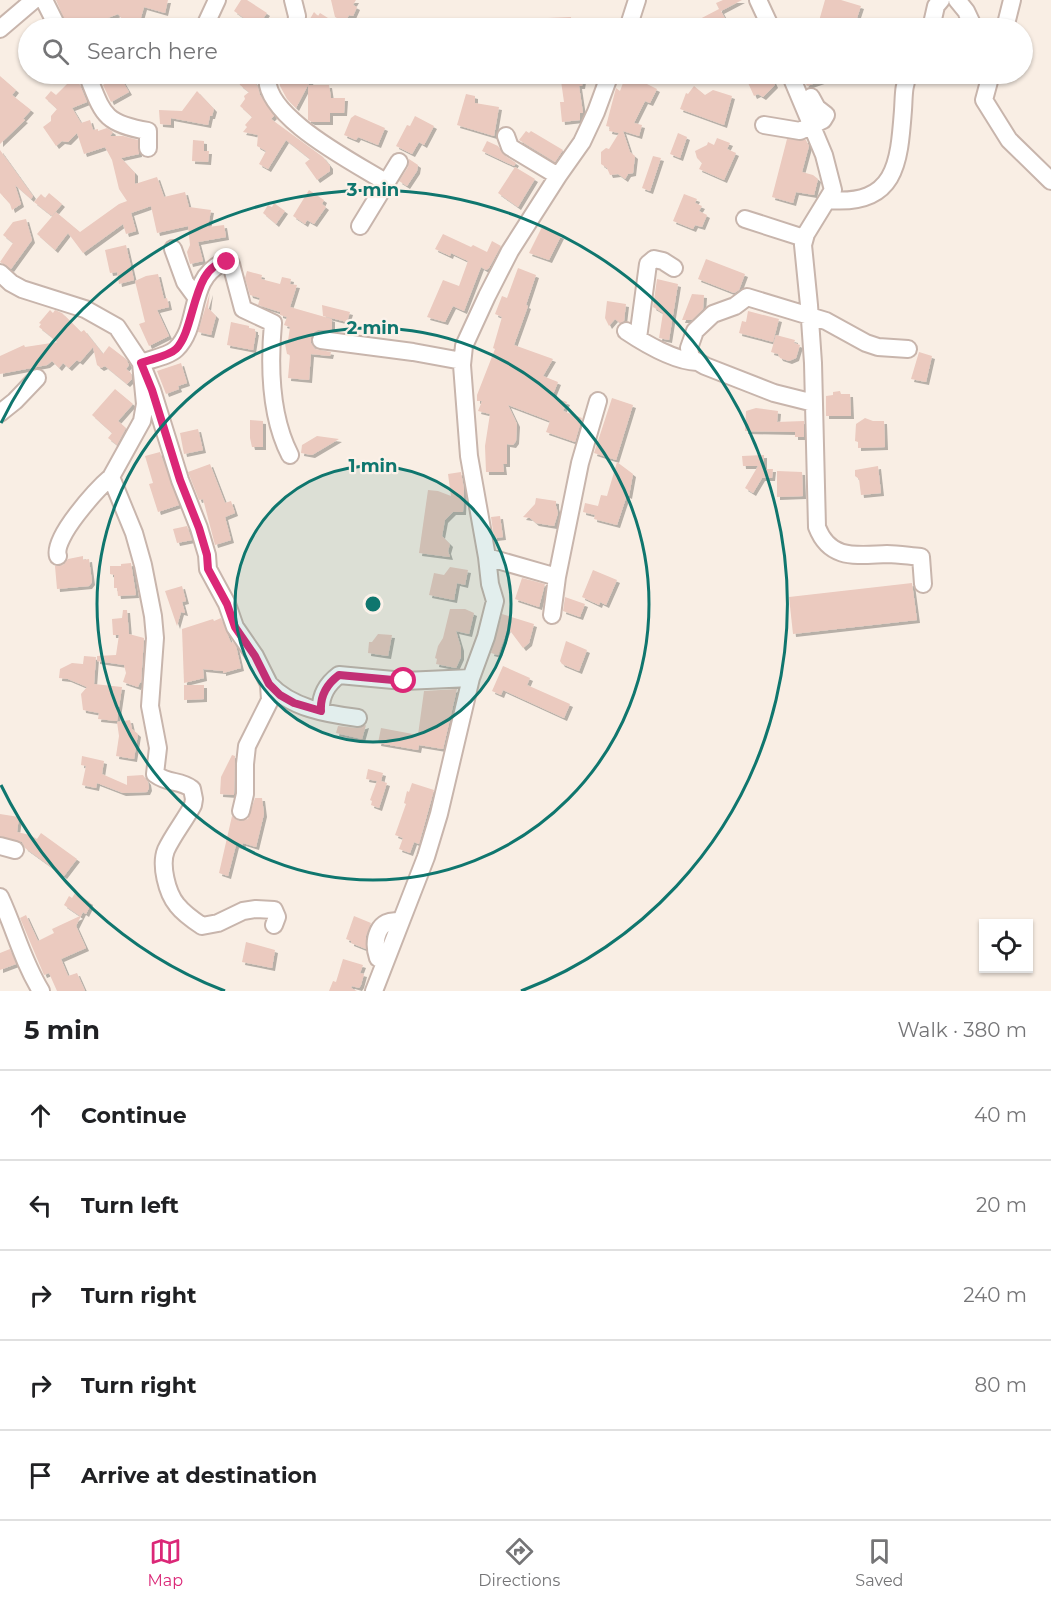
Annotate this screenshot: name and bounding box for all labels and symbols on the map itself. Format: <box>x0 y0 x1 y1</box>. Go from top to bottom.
text: 3 min <box>346 179 399 201</box>
route end <box>213 248 239 274</box>
text: 2 min <box>347 317 399 339</box>
text: 1 min <box>349 455 397 477</box>
centre of rings <box>363 594 383 614</box>
route start <box>390 667 416 693</box>

